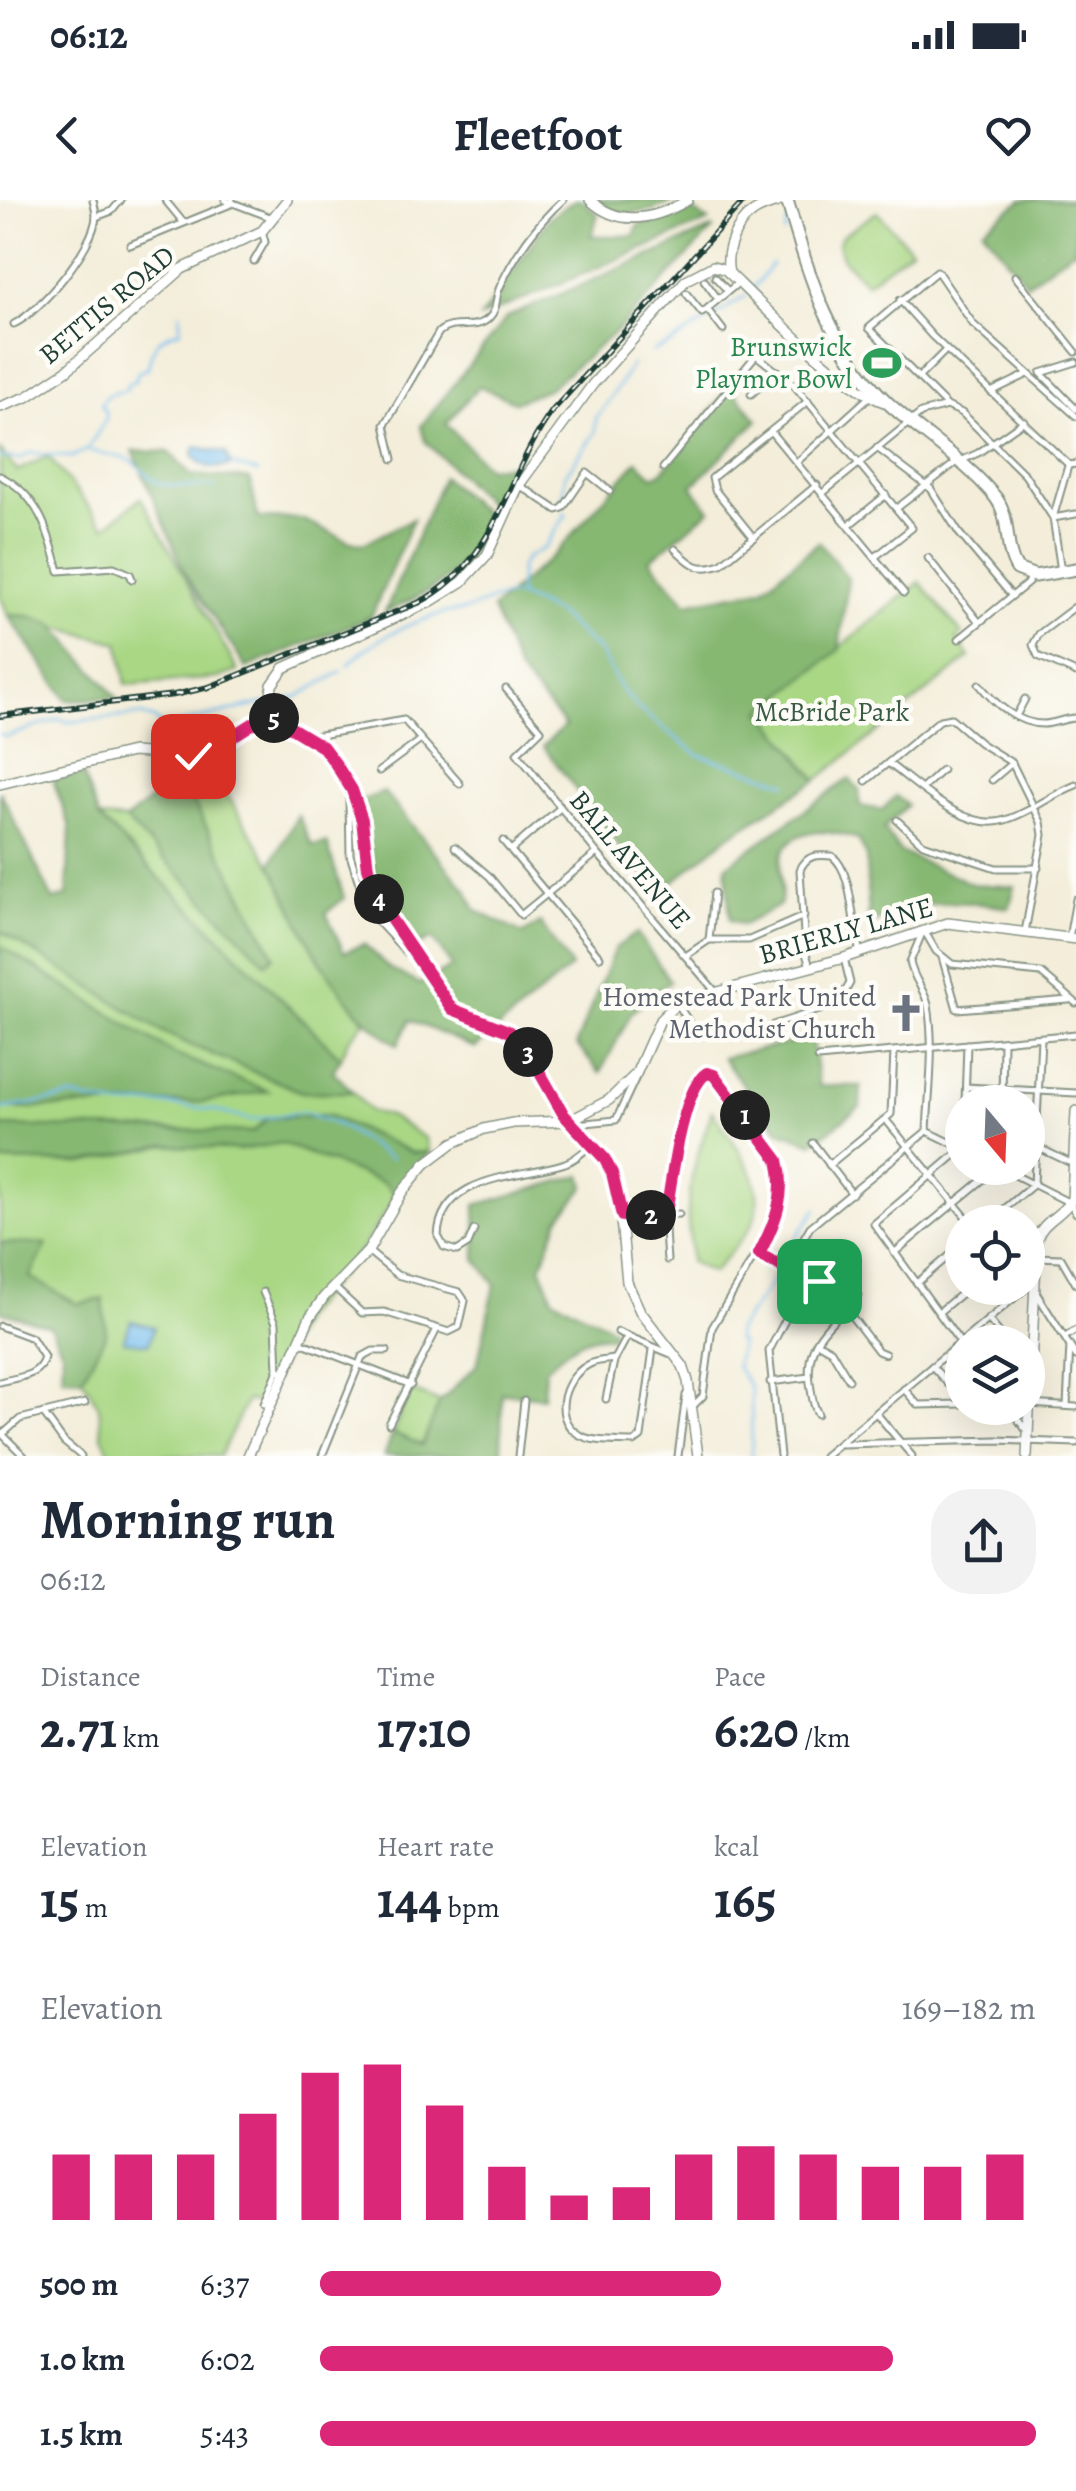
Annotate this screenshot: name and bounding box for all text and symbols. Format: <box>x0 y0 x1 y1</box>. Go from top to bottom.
text: 06:12 <box>50 9 128 61</box>
text: Fleetfoot <box>454 104 622 166</box>
icon: back <box>40 108 95 163</box>
icon: heart <box>981 108 1036 163</box>
street label: BETTIS ROAD <box>31 237 183 373</box>
place label: Brunswick Playmor Bowl <box>695 328 852 398</box>
sports icon: Brunswick Playmor Bowl <box>861 342 903 384</box>
pin: 5 <box>249 693 299 743</box>
park label: McBride Park <box>755 693 910 731</box>
text: 5 <box>268 699 280 737</box>
pin <box>151 714 236 799</box>
icon: check <box>166 729 221 784</box>
street label: BALL AVENUE <box>560 782 700 938</box>
pin: 4 <box>354 874 404 924</box>
text: 4 <box>372 880 386 918</box>
street label: BRIERLY LANE <box>755 888 937 974</box>
place label: Homestead Park United Methodist Church <box>602 978 877 1048</box>
church icon: Homestead Park United Methodist Church <box>885 992 927 1034</box>
pin: 3 <box>503 1027 553 1077</box>
text: 3 <box>522 1033 534 1071</box>
north arrow <box>945 1085 1045 1185</box>
map controls <box>945 1085 1045 1425</box>
pin: 1 <box>720 1090 770 1140</box>
text: 1 <box>740 1096 750 1134</box>
pin: 2 <box>626 1190 676 1240</box>
text: 2 <box>644 1196 658 1234</box>
button: locate <box>945 1205 1045 1305</box>
pin <box>777 1239 862 1324</box>
icon: arrive <box>792 1254 847 1309</box>
button: layers <box>945 1325 1045 1425</box>
text: Morning run <box>40 1482 335 1557</box>
button: share <box>931 1489 1036 1594</box>
text: 06:12 <box>40 1557 106 1601</box>
text: Distance <box>40 1658 140 1696</box>
text: Time <box>377 1658 435 1696</box>
text: Pace <box>714 1658 766 1696</box>
text: 2.71 <box>40 1696 117 1764</box>
text: 17:10 <box>377 1696 471 1764</box>
text: 6:20 <box>714 1696 799 1764</box>
text: km <box>117 1719 160 1757</box>
text: /km <box>799 1719 851 1757</box>
text: Elevation <box>40 1828 147 1866</box>
text: Heart rate <box>377 1828 494 1866</box>
text: kcal <box>714 1828 759 1866</box>
text: 15 <box>40 1866 79 1934</box>
text: 144 <box>377 1866 442 1934</box>
text: 165 <box>714 1866 777 1934</box>
text: m <box>79 1889 108 1927</box>
text: bpm <box>442 1889 500 1927</box>
text: Elevation <box>40 1986 163 2030</box>
text: 169–182 m <box>902 1986 1036 2030</box>
text: 500 m <box>40 2262 118 2306</box>
text: 6:37 <box>200 2262 249 2306</box>
text: 1.0 km <box>40 2337 125 2381</box>
text: 6:02 <box>200 2337 255 2381</box>
text: 1.5 km <box>40 2412 123 2456</box>
text: 5:43 <box>200 2412 249 2456</box>

